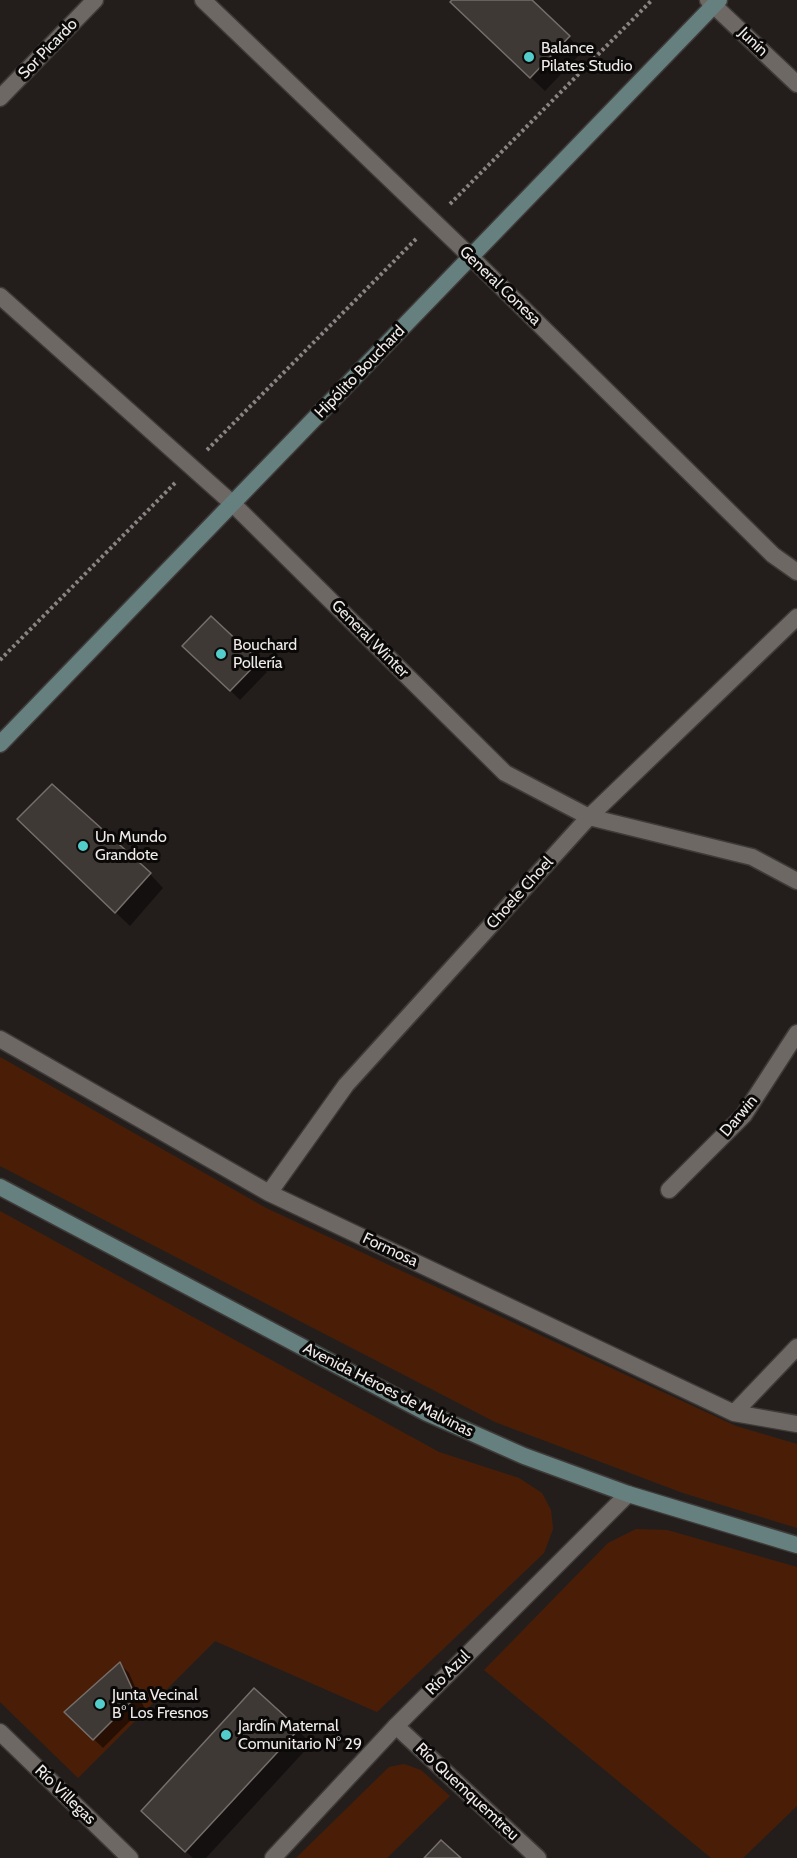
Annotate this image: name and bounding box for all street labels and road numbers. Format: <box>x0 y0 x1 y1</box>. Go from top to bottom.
street label: Sor Picardo <box>14 15 82 83</box>
street label: Junín <box>734 23 772 61</box>
street label: General Conesa <box>455 242 545 330</box>
street label: Hipólito Bouchard <box>311 322 409 422</box>
street label: General Winter <box>327 596 413 682</box>
street label: Choele Choel <box>483 853 557 933</box>
street label: Darwin <box>716 1091 762 1141</box>
street label: Formosa <box>359 1229 421 1271</box>
street label: Avenida Héroes de Malvinas <box>300 1339 476 1441</box>
street label: Río Azul <box>422 1647 474 1699</box>
street label: Río Quemquemtreu <box>411 1739 523 1845</box>
street label: Río Villegas <box>31 1761 99 1829</box>

